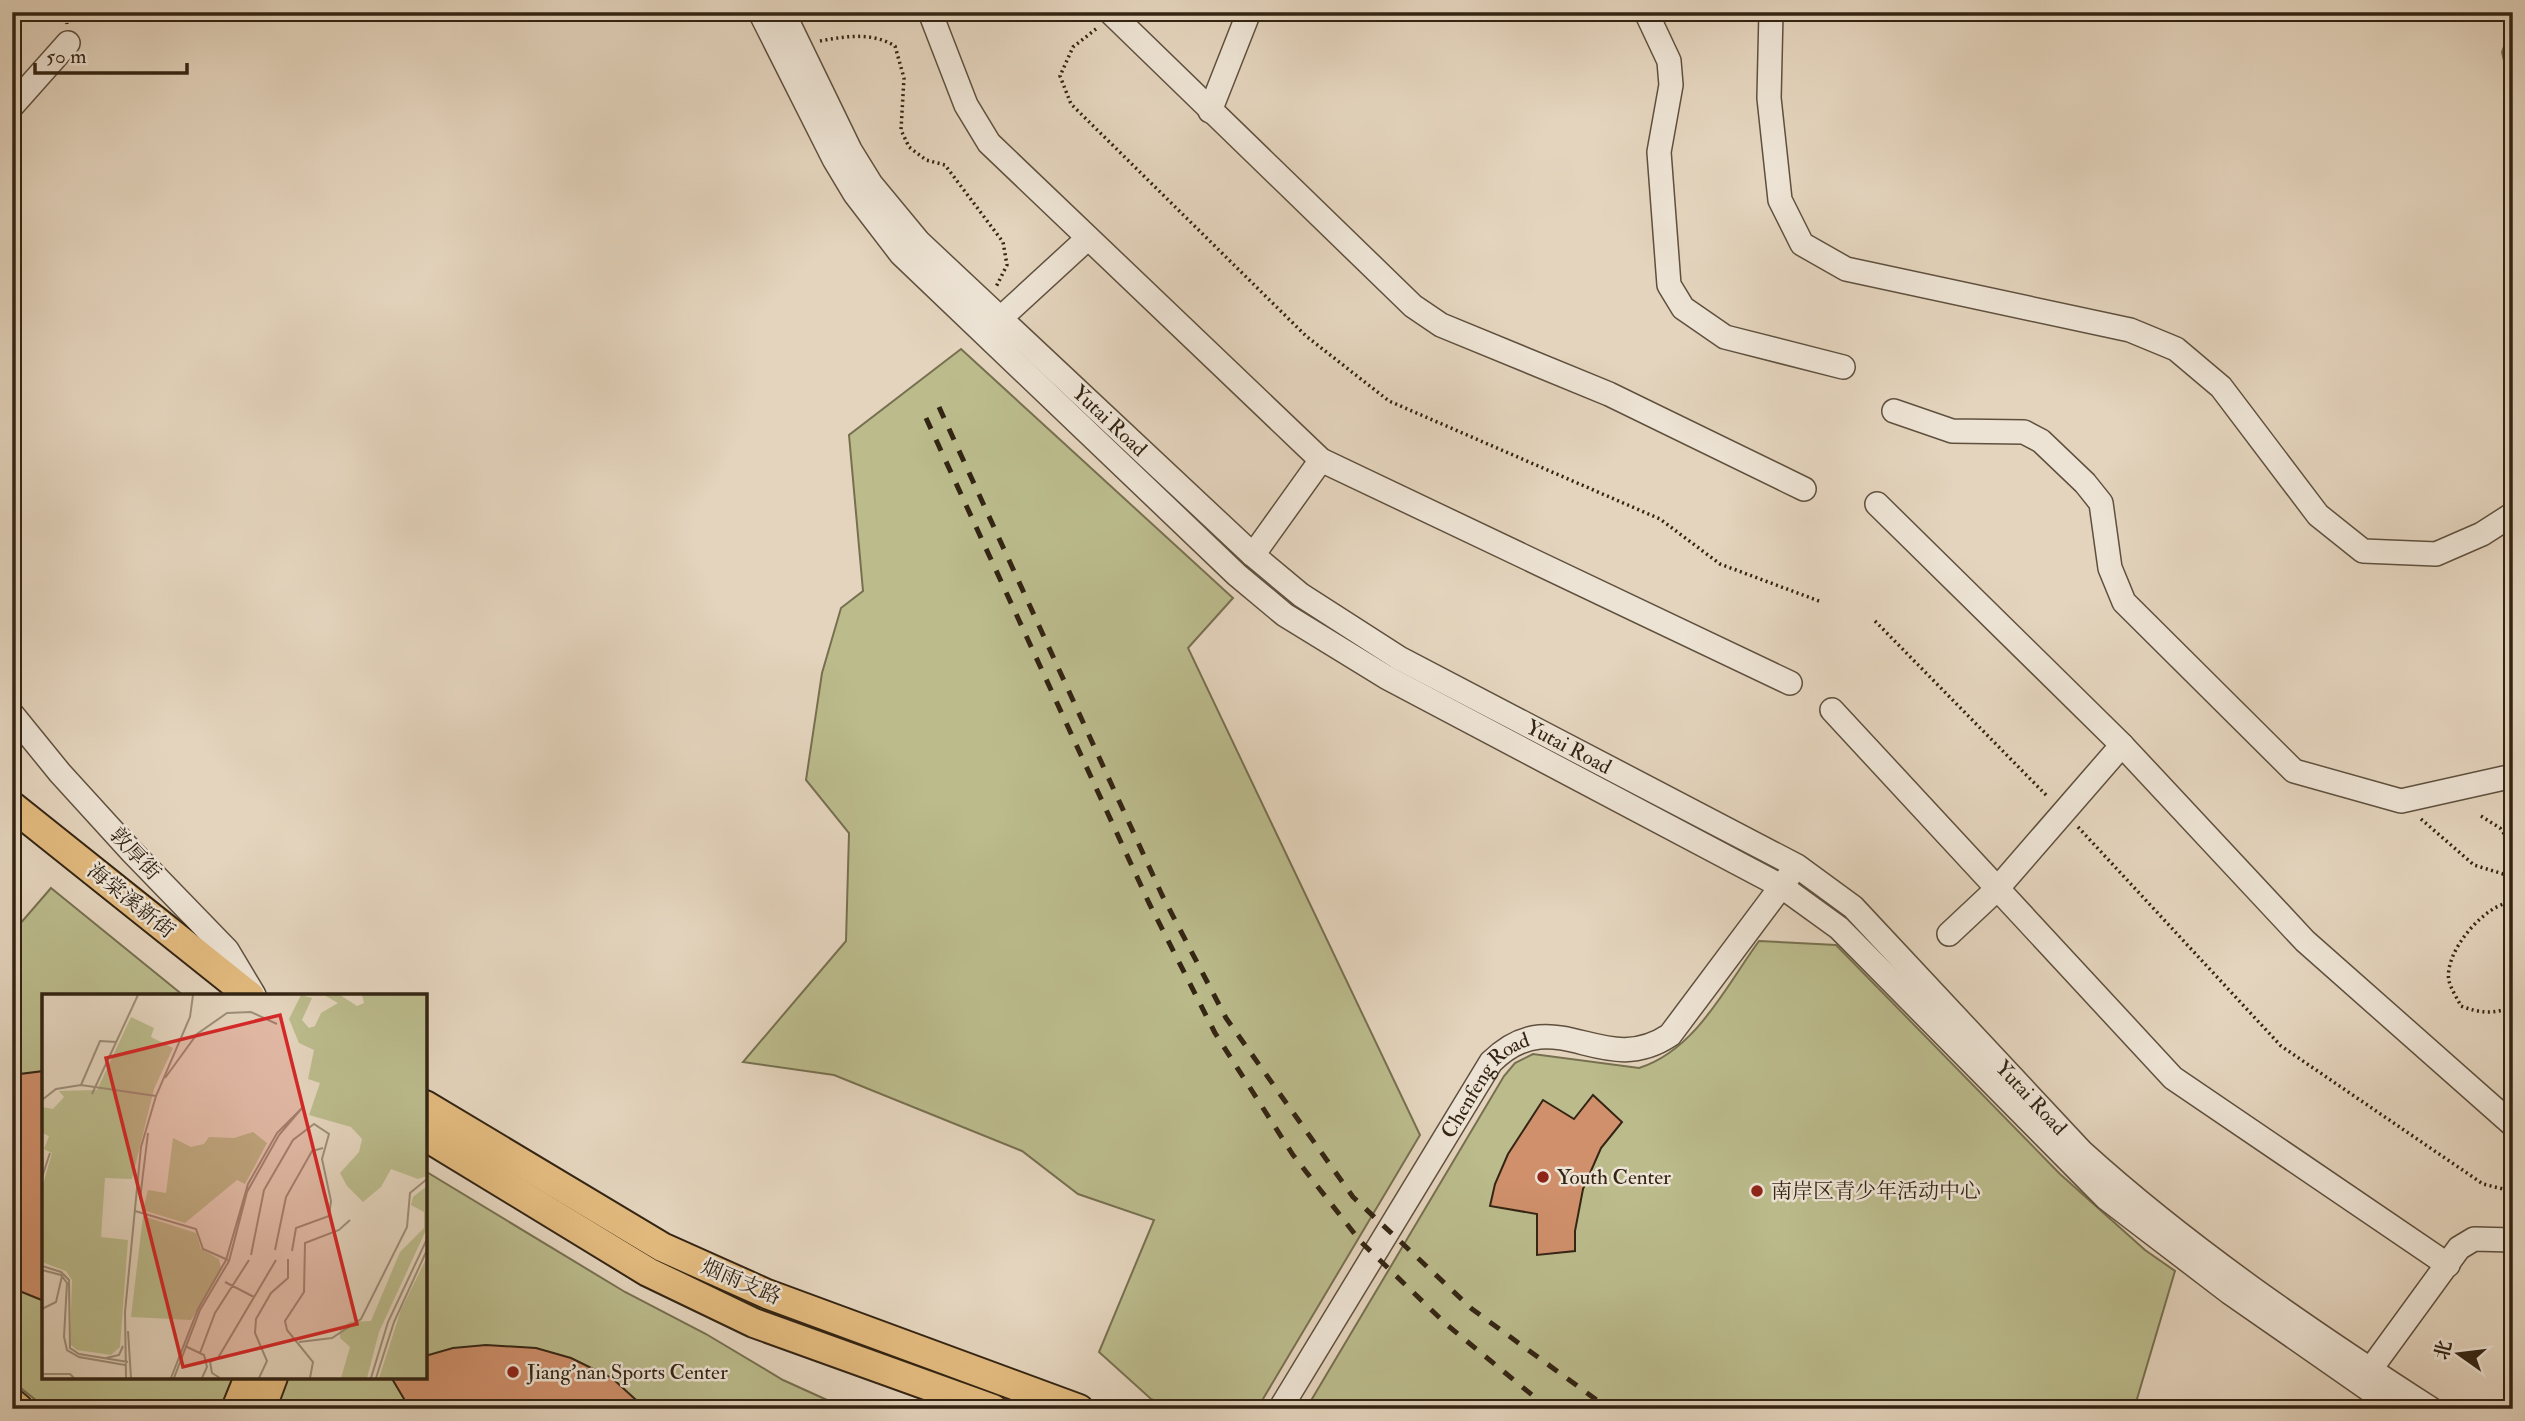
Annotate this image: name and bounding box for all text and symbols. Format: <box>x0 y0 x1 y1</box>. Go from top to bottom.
scale bar <box>35 32 187 76</box>
text: 50 m <box>46 43 87 70</box>
street label: Yutai Road <box>1067 379 1153 463</box>
street label: Yutai Road <box>1521 713 1617 781</box>
street label: 敦厚街 <box>104 822 166 886</box>
street label: 海棠溪新街 <box>82 857 180 945</box>
inset map <box>42 994 427 1379</box>
street label: Chenfeng Road <box>1434 1026 1534 1143</box>
street label: Yutai Road <box>1990 1055 2073 1141</box>
place label: Youth Center <box>1557 1164 1671 1191</box>
marker: Youth Center <box>1535 1169 1551 1185</box>
place label: 南岸区青少年活动中心 <box>1771 1178 1981 1205</box>
marker: 南岸区青少年活动中心 <box>1749 1183 1765 1199</box>
street label: 烟雨支路 <box>697 1253 785 1311</box>
north arrow <box>2424 1320 2494 1390</box>
text: 北 <box>2430 1338 2457 1362</box>
place label: Jiang'nan Sports Center <box>526 1359 728 1386</box>
marker: Jiang'nan Sports Center <box>505 1364 521 1380</box>

